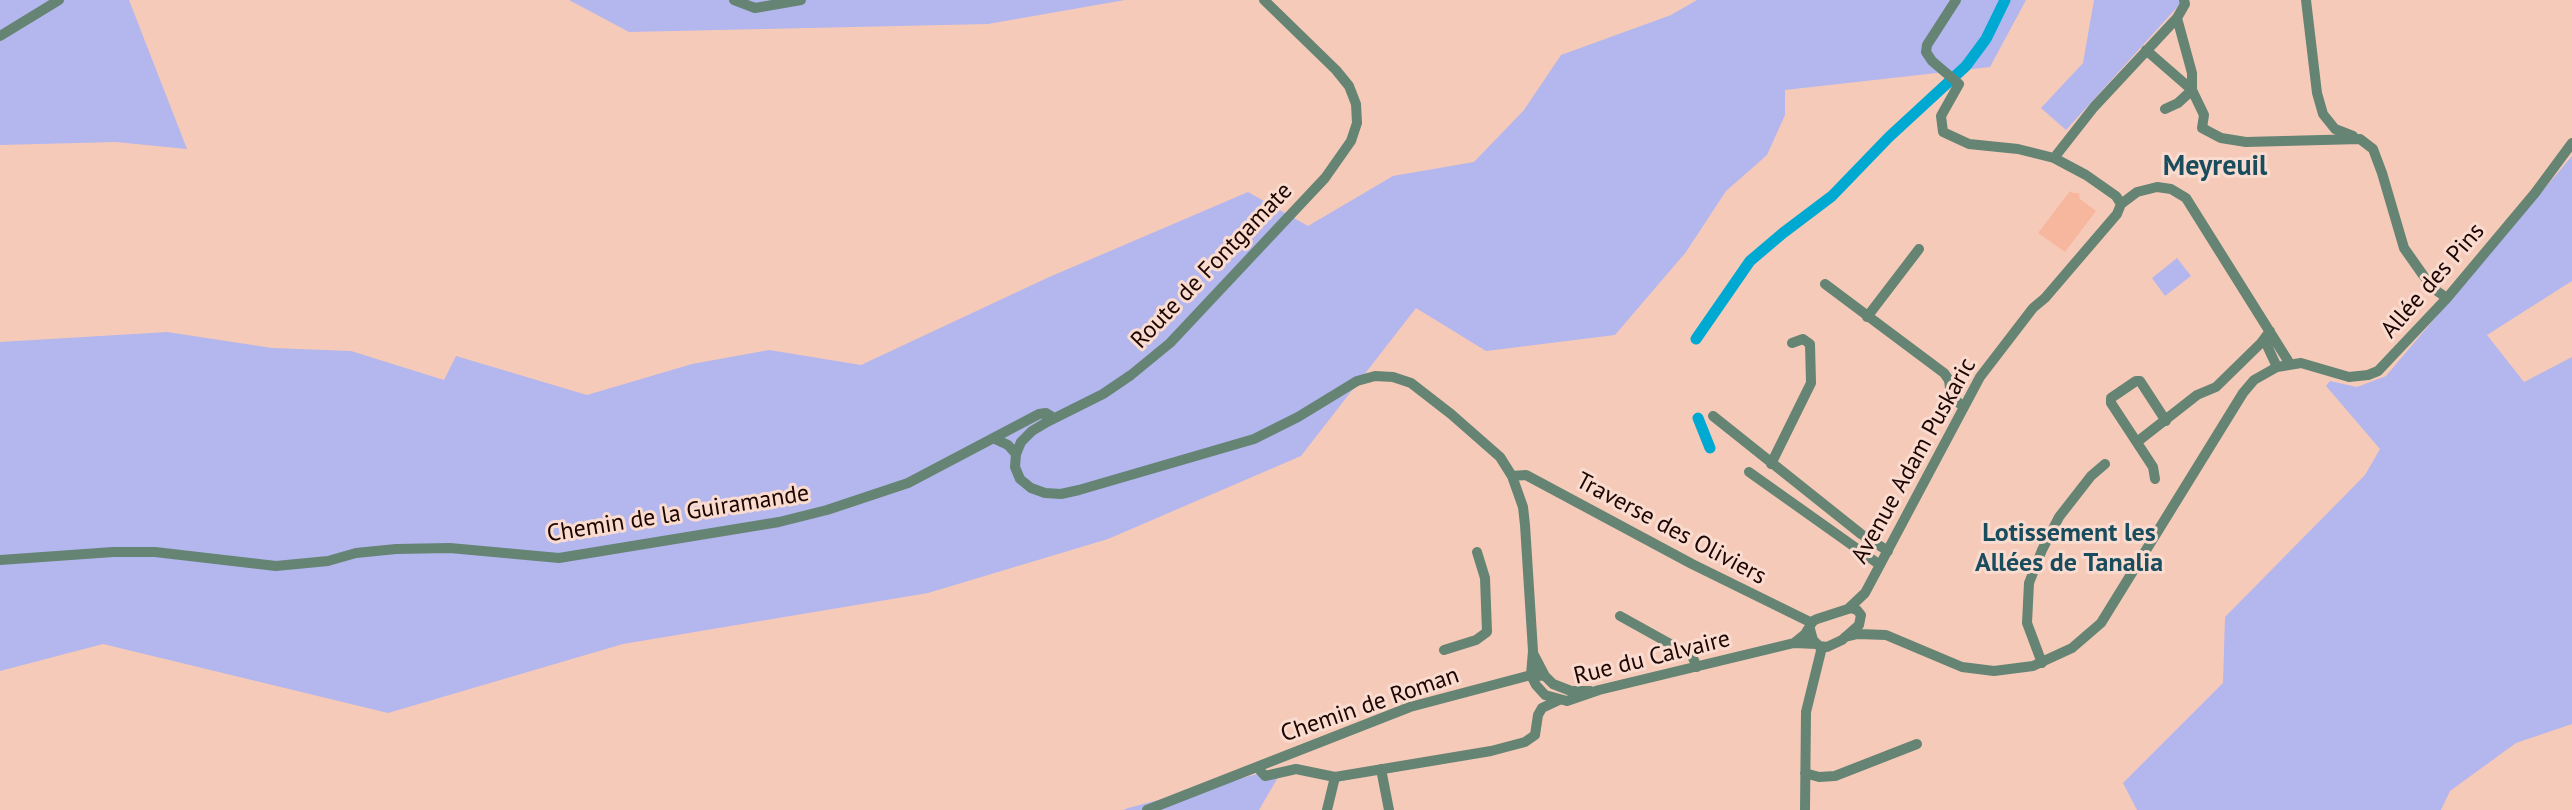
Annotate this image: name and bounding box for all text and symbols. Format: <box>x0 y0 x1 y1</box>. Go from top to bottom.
district label: Meyreuil <box>2163 150 2267 184</box>
street label: Route de Fontgamate <box>1125 177 1299 355</box>
street label: Allée des Pins <box>2375 217 2491 345</box>
street label: Avenue Adam Puskaric <box>1846 353 1982 569</box>
street label: Traverse des Oliviers <box>1571 467 1771 591</box>
street label: Chemin de la Guiramande <box>545 479 811 549</box>
district label: Lotissement les Allées de Tanalia <box>1975 518 2163 580</box>
street label: Rue du Calvaire <box>1571 625 1733 691</box>
street label: Chemin de Roman <box>1277 661 1463 749</box>

